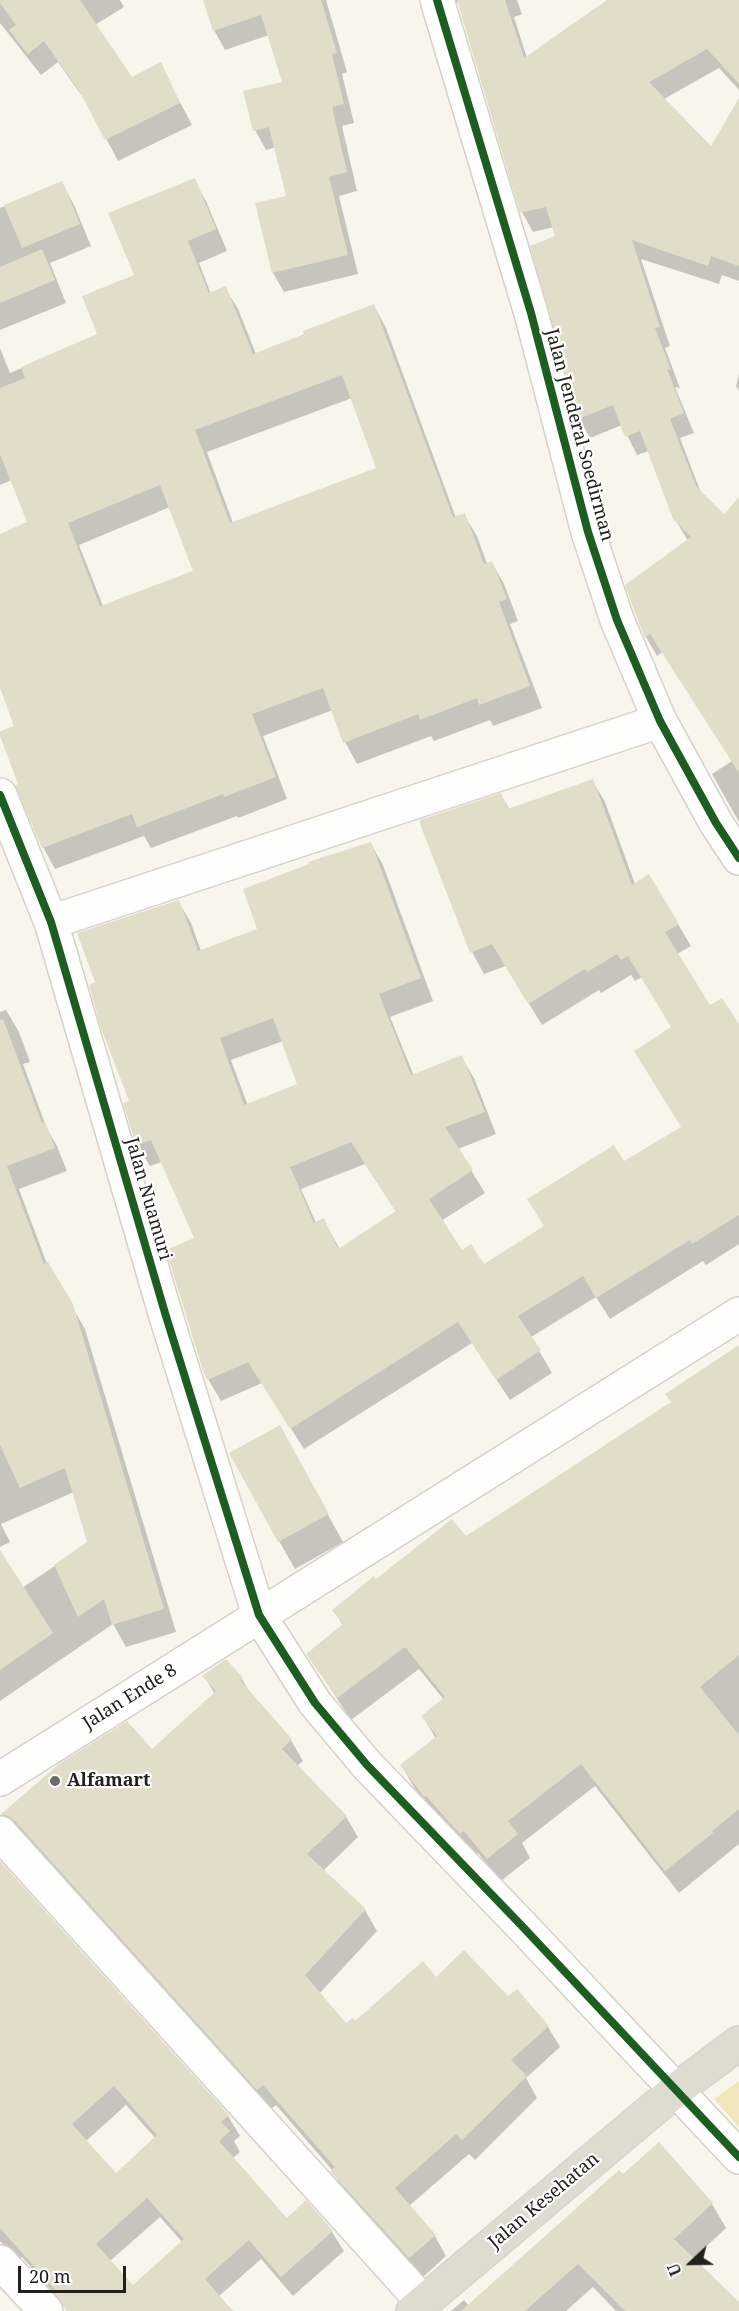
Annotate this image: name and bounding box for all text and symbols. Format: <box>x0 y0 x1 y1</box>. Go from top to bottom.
street label: Jalan Jenderal Soedirman <box>540 326 618 544</box>
street label: Jalan Nuamuri <box>120 1135 176 1263</box>
street label: Jalan Ende 8 <box>79 1660 181 1734</box>
place label: Alfamart <box>67 1770 150 1792</box>
marker: Alfamart <box>48 1774 62 1788</box>
street label: Jalan Kesehatan <box>484 2148 604 2254</box>
north arrow <box>661 2233 721 2293</box>
scale bar <box>21 2254 129 2292</box>
text: U <box>662 2260 687 2279</box>
text: 20 m <box>29 2264 71 2288</box>

